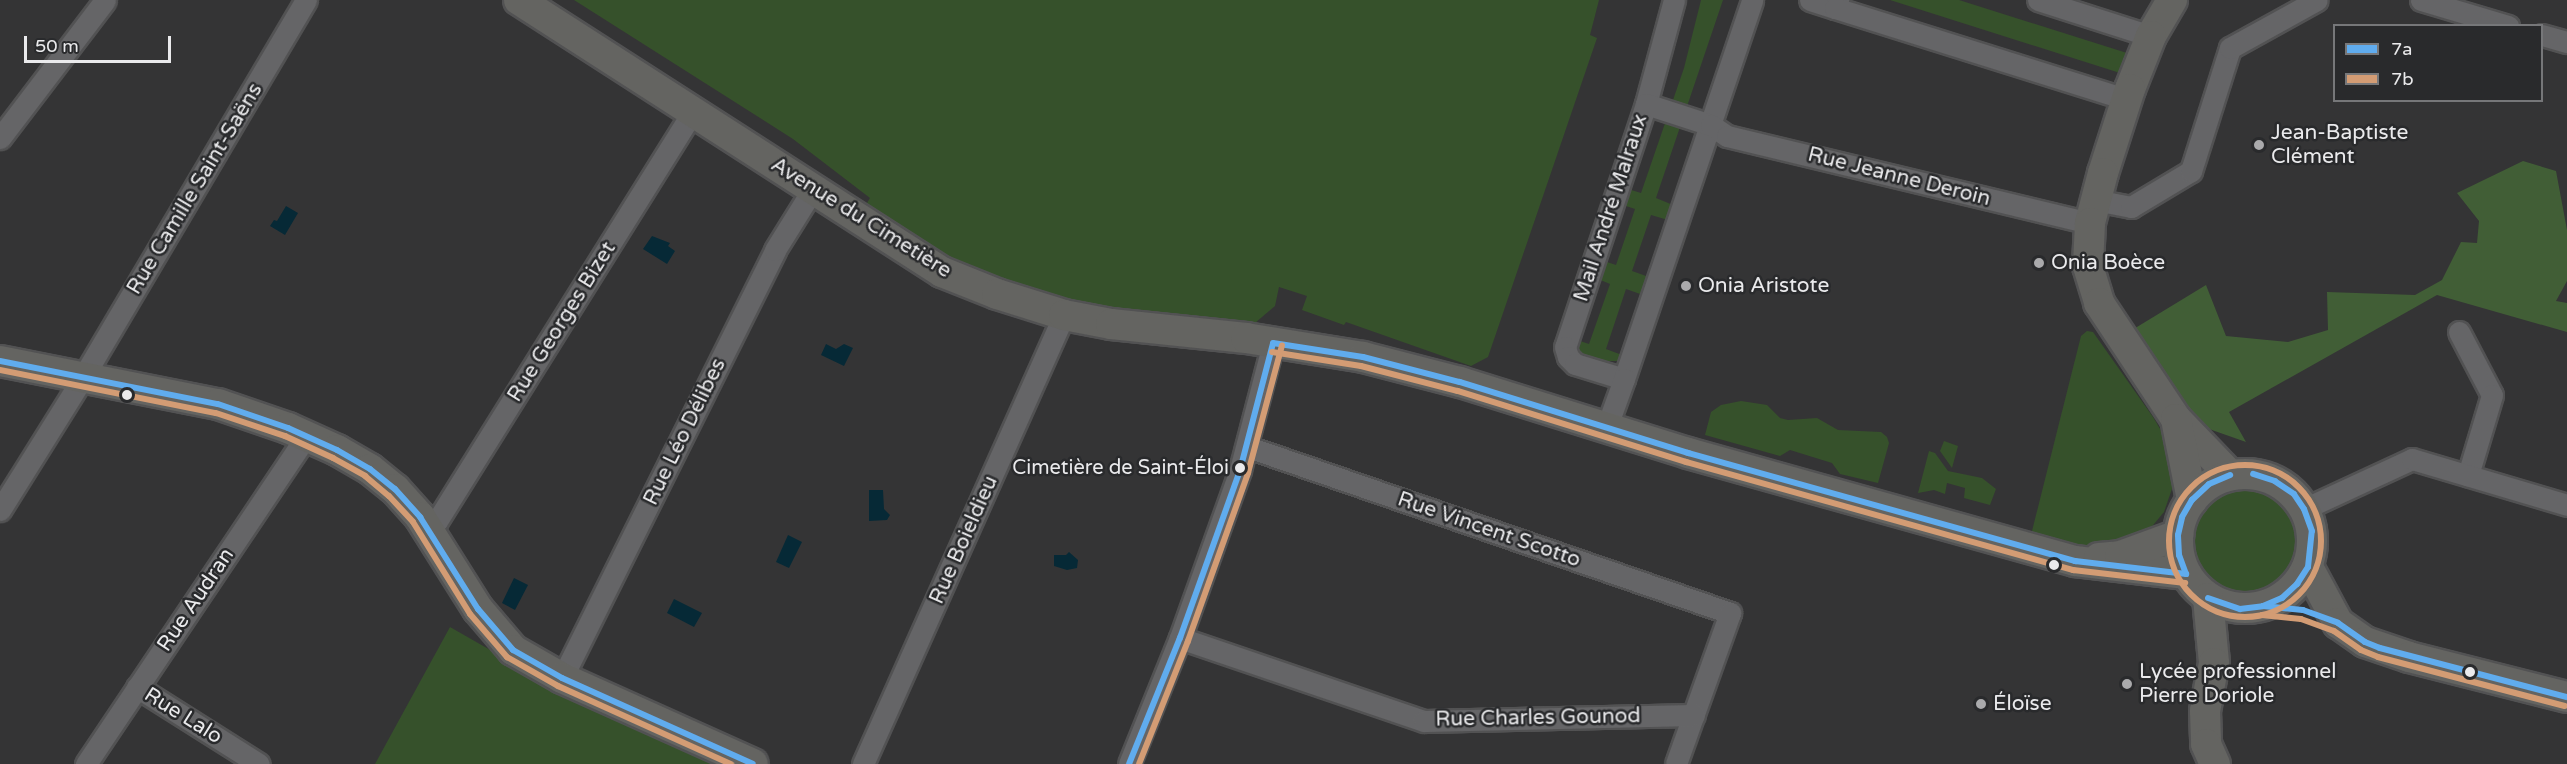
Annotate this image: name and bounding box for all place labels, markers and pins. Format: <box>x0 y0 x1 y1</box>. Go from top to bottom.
place label: Jean-Baptiste Clément <box>2271 120 2408 170</box>
marker: Jean-Baptiste Clément <box>2252 138 2266 152</box>
place label: Onia Boèce <box>2051 250 2165 276</box>
marker: Onia Boèce <box>2032 256 2046 270</box>
place label: Onia Aristote <box>1698 273 1829 299</box>
marker: Onia Aristote <box>1679 279 1693 293</box>
unlabelled marker <box>121 389 133 401</box>
place label: Cimetière de Saint-Éloi <box>1012 456 1229 480</box>
marker: Cimetière de Saint-Éloi <box>1234 462 1246 474</box>
unlabelled marker <box>2048 559 2060 571</box>
place label: Lycée professionnel Pierre Doriole <box>2139 659 2336 709</box>
unlabelled marker <box>2464 666 2476 678</box>
marker: Lycée professionnel Pierre Doriole <box>2120 677 2134 691</box>
place label: Éloïse <box>1993 691 2052 717</box>
marker: Éloïse <box>1974 697 1988 711</box>

